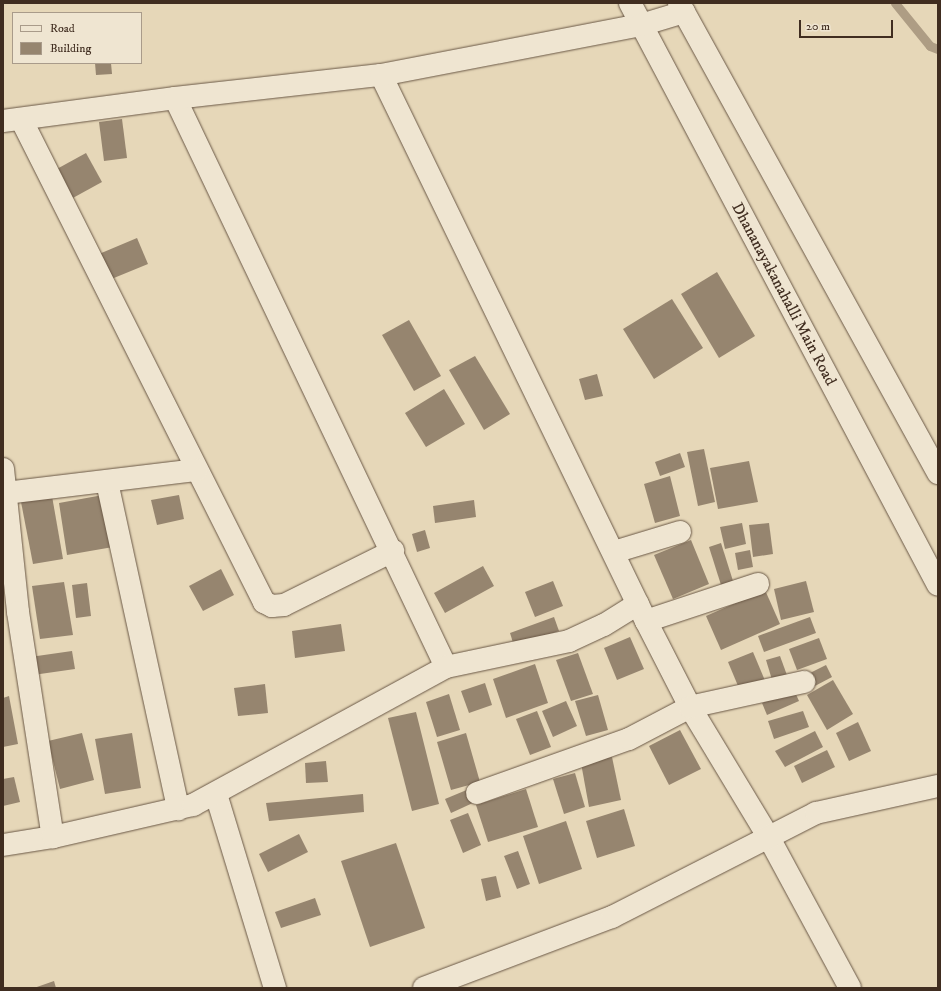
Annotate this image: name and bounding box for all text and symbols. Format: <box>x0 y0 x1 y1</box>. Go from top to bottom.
legend <box>12 12 142 64</box>
scale bar <box>801 12 895 38</box>
text: 20 m <box>806 19 830 34</box>
text: Road <box>50 21 75 36</box>
text: Building <box>50 41 91 56</box>
street label: Dhananayakanahalli Main Road <box>728 199 840 389</box>

